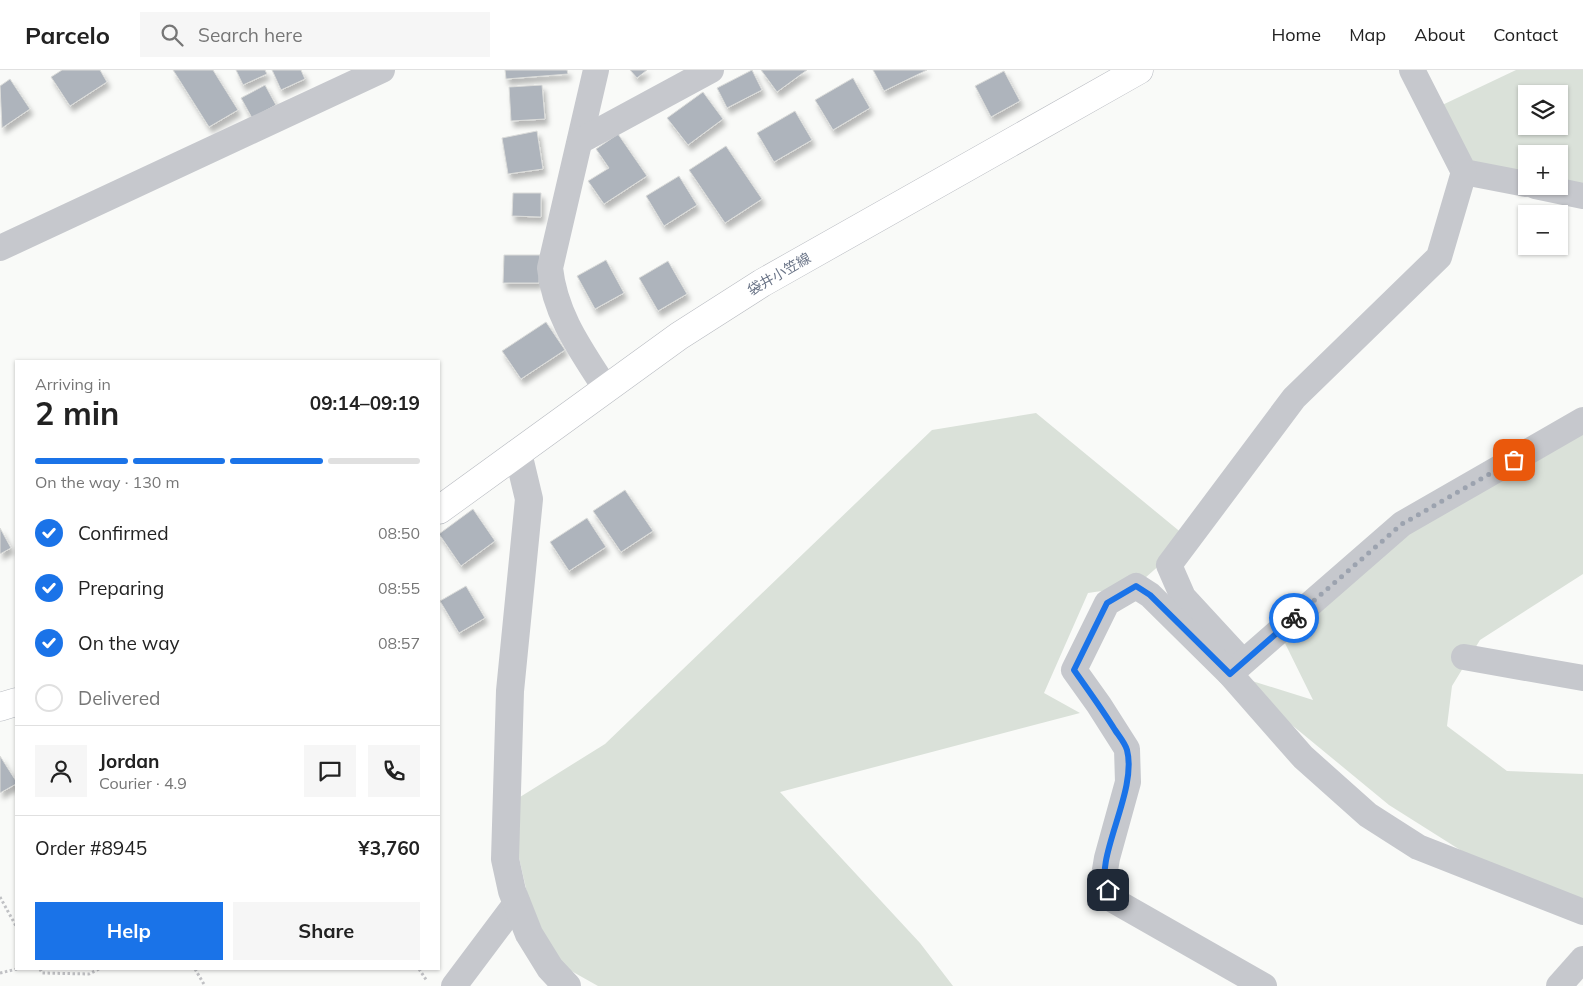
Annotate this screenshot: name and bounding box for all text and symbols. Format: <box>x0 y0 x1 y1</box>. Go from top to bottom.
search box <box>140 12 490 57</box>
text: Parcelo <box>25 20 110 50</box>
icon: search <box>158 21 186 49</box>
text: Search here <box>198 23 302 47</box>
text: Home <box>1271 23 1321 46</box>
text: Map <box>1349 23 1386 46</box>
text: About <box>1414 23 1465 46</box>
text: Contact <box>1493 23 1558 46</box>
map controls <box>1518 85 1568 255</box>
button: layers <box>1518 85 1568 135</box>
button: + <box>1518 145 1568 195</box>
button: − <box>1518 205 1568 255</box>
street label: 袋井小笠線 <box>744 249 814 299</box>
text: Arriving in <box>35 374 111 394</box>
text: 09:14–09:19 <box>310 391 420 415</box>
text: 2 min <box>35 393 119 433</box>
pin <box>1493 439 1535 481</box>
icon: bag <box>1500 446 1528 474</box>
text: On the way · 130 m <box>35 472 180 492</box>
icon: check <box>35 519 63 547</box>
text: Confirmed <box>78 521 169 545</box>
text: 08:50 <box>378 523 420 543</box>
icon: check <box>35 574 63 602</box>
text: Preparing <box>78 576 164 600</box>
text: 08:55 <box>378 578 420 598</box>
courier <box>1269 593 1319 643</box>
icon: bike <box>1280 604 1308 632</box>
icon: check <box>35 629 63 657</box>
text: On the way <box>78 631 180 655</box>
text: 08:57 <box>378 633 420 653</box>
text: Delivered <box>78 686 160 710</box>
button: person <box>35 745 87 797</box>
button: chat <box>304 745 356 797</box>
button: phone <box>368 745 420 797</box>
text: Jordan <box>99 749 159 773</box>
text: Courier · 4.9 <box>99 773 187 793</box>
text: Order #8945 <box>35 836 147 860</box>
text: ¥3,760 <box>358 836 420 860</box>
pin <box>1087 869 1129 911</box>
icon: home <box>1094 876 1122 904</box>
button: Help <box>35 902 223 960</box>
button: Share <box>233 902 420 960</box>

